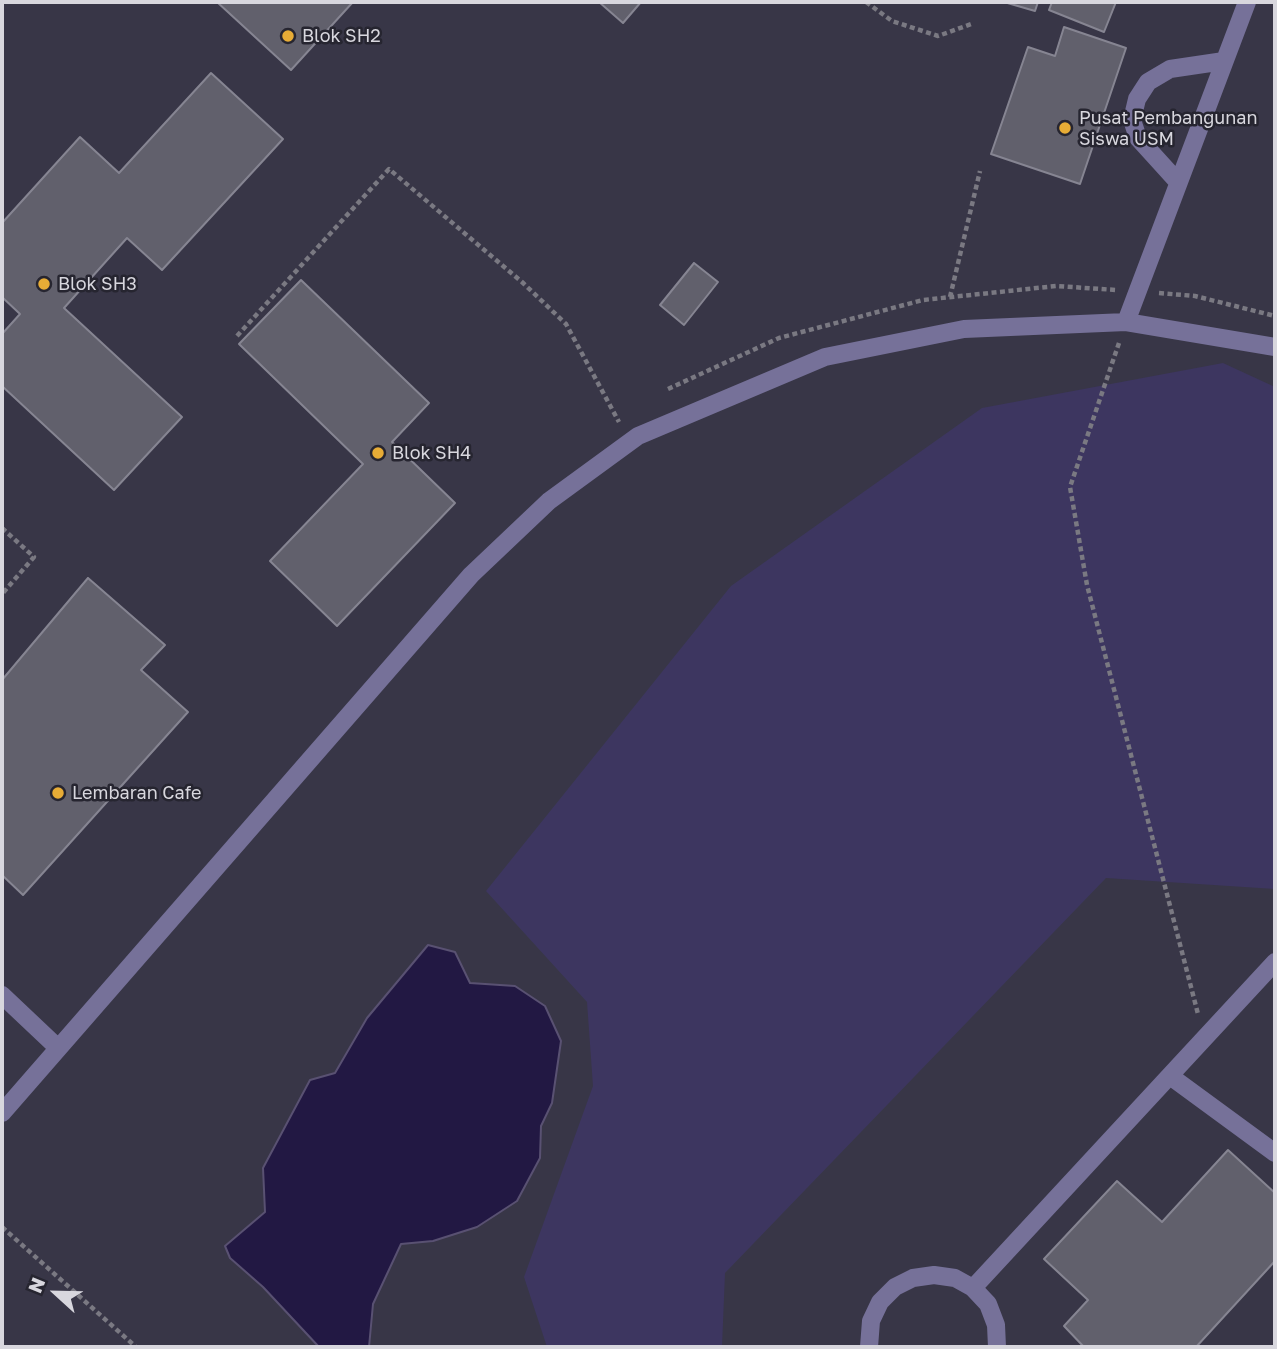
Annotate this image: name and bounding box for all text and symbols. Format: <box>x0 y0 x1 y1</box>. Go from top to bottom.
place label: Blok SH2 <box>302 25 381 47</box>
marker: Blok SH2 <box>280 28 296 44</box>
place label: Pusat Pembangunan Siswa USM <box>1079 107 1257 150</box>
marker: Pusat Pembangunan Siswa USM <box>1057 120 1073 136</box>
place label: Blok SH3 <box>58 273 137 295</box>
marker: Blok SH3 <box>36 276 52 292</box>
place label: Blok SH4 <box>392 442 471 464</box>
marker: Blok SH4 <box>370 445 386 461</box>
place label: Lembaran Cafe <box>72 782 202 804</box>
marker: Lembaran Cafe <box>50 785 66 801</box>
north arrow <box>21 1258 91 1328</box>
text: N <box>23 1274 49 1296</box>

